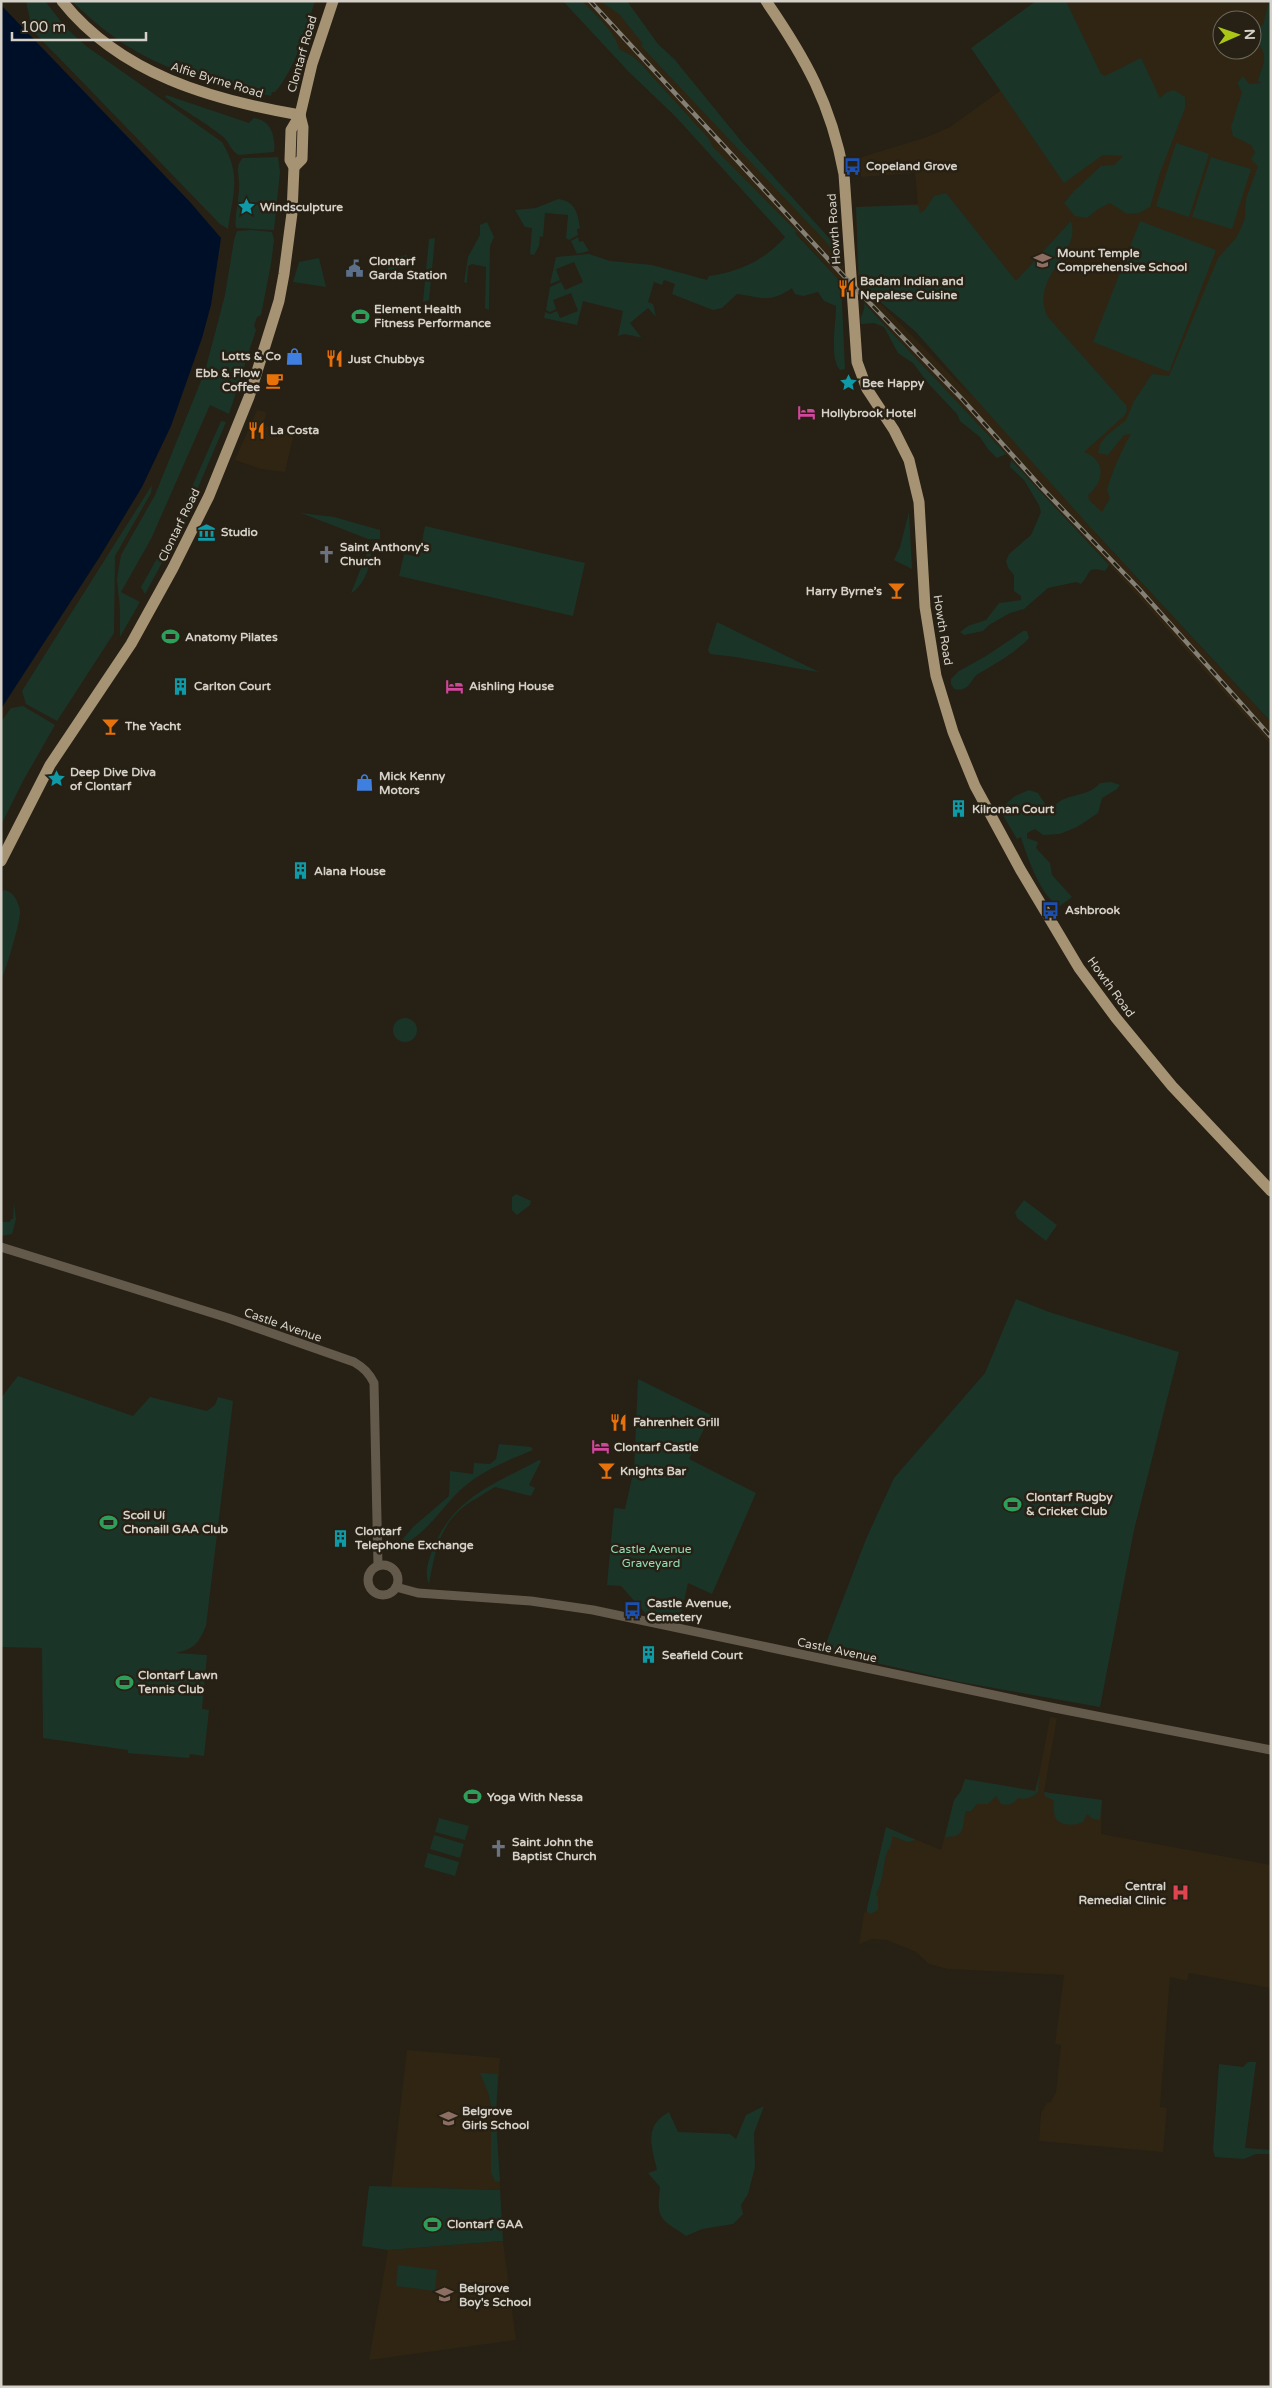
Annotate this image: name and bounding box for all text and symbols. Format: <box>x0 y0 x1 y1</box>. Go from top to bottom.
scale bar <box>12 10 146 42</box>
north arrow <box>1212 10 1262 60</box>
street label: Clontarf Road <box>284 14 320 94</box>
text: 100 m <box>20 18 66 36</box>
text: N <box>1241 29 1258 40</box>
street label: Alfie Byrne Road <box>169 59 265 101</box>
bus stop icon: Copeland Grove <box>842 156 862 176</box>
place label: Copeland Grove <box>866 159 958 174</box>
street label: Howth Road <box>825 193 843 265</box>
place icon: Windsculpture <box>236 197 256 217</box>
place label: Windsculpture <box>260 200 343 215</box>
place label: Mount Temple Comprehensive School <box>1057 246 1187 275</box>
school or university icon: Mount Temple Comprehensive School <box>1033 250 1053 270</box>
place label: Clontarf Garda Station <box>369 254 447 282</box>
public building icon: Clontarf Garda Station <box>345 258 365 278</box>
place label: Badam Indian and Nepalese Cuisine <box>860 274 963 303</box>
restaurant icon: Badam Indian and Nepalese Cuisine <box>836 278 856 298</box>
place label: Element Health Fitness Performance <box>374 302 491 330</box>
sports icon: Element Health Fitness Performance <box>350 306 370 326</box>
shop icon: Lotts & Co <box>285 346 305 366</box>
place label: Lotts & Co <box>221 349 281 363</box>
restaurant icon: Just Chubbys <box>324 349 344 369</box>
place label: Just Chubbys <box>347 352 425 367</box>
place label: Ebb & Flow Coffee <box>195 366 260 394</box>
cafe icon: Ebb & Flow Coffee <box>264 370 284 390</box>
place icon: Bee Happy <box>838 373 858 393</box>
place label: Bee Happy <box>862 376 925 391</box>
hotel icon: Hollybrook Hotel <box>797 403 817 423</box>
place label: Hollybrook Hotel <box>821 406 916 421</box>
restaurant icon: La Costa <box>246 420 266 440</box>
place label: La Costa <box>270 423 320 437</box>
street label: Clontarf Road <box>155 486 203 564</box>
museum icon: Studio <box>197 522 217 542</box>
place label: Studio <box>221 525 258 539</box>
place label: Saint Anthony's Church <box>340 540 430 568</box>
church icon: Saint Anthony's Church <box>316 544 336 564</box>
bar icon: Harry Byrne’s <box>886 581 906 601</box>
place label: Harry Byrne’s <box>806 584 882 599</box>
street label: Howth Road <box>931 594 955 666</box>
sports icon: Anatomy Pilates <box>161 627 181 647</box>
place label: Anatomy Pilates <box>185 630 278 645</box>
building icon: Carlton Court <box>170 676 190 696</box>
hotel icon: Aishling House <box>445 676 465 696</box>
place label: Carlton Court <box>194 679 271 693</box>
place label: Aishling House <box>469 679 554 694</box>
bar icon: The Yacht <box>101 716 121 736</box>
place label: The Yacht <box>124 719 181 733</box>
place label: Deep Dive Diva of Clontarf <box>70 765 156 793</box>
place icon: Deep Dive Diva of Clontarf <box>46 769 66 789</box>
place label: Mick Kenny Motors <box>379 769 446 797</box>
shop icon: Mick Kenny Motors <box>355 773 375 793</box>
building icon: Kilronan Court <box>948 799 968 819</box>
place label: Kilronan Court <box>972 802 1055 816</box>
building icon: Alana House <box>290 861 310 881</box>
place label: Alana House <box>314 864 386 878</box>
bus stop icon: Ashbrook <box>1041 900 1061 920</box>
place label: Ashbrook <box>1065 903 1121 917</box>
street label: Howth Road <box>1084 954 1138 1020</box>
street label: Castle Avenue <box>242 1305 324 1345</box>
restaurant icon: Fahrenheit Grill <box>609 1412 629 1432</box>
place label: Fahrenheit Grill <box>633 1415 719 1429</box>
hotel icon: Clontarf Castle <box>590 1437 610 1457</box>
place label: Clontarf Castle <box>614 1440 699 1454</box>
bar icon: Knights Bar <box>596 1461 616 1481</box>
place label: Knights Bar <box>620 1464 687 1479</box>
place label: Clontarf Rugby & Cricket Club <box>1026 1490 1113 1518</box>
sports icon: Clontarf Rugby & Cricket Club <box>1002 1494 1022 1514</box>
place label: Scoil Uí Chonaill GAA Club <box>123 1508 229 1536</box>
sports icon: Scoil Uí Chonaill GAA Club <box>99 1512 119 1532</box>
place label: Clontarf Telephone Exchange <box>354 1524 474 1553</box>
building icon: Clontarf Telephone Exchange <box>331 1528 351 1548</box>
park label: Castle Avenue Graveyard <box>610 1542 692 1570</box>
place label: Castle Avenue, Cemetery <box>647 1596 731 1625</box>
bus stop icon: Castle Avenue, Cemetery <box>623 1600 643 1620</box>
street label: Castle Avenue <box>796 1635 878 1665</box>
building icon: Seafield Court <box>638 1645 658 1665</box>
place label: Seafield Court <box>662 1648 743 1662</box>
place label: Clontarf Lawn Tennis Club <box>137 1668 218 1696</box>
sports icon: Clontarf Lawn Tennis Club <box>114 1672 134 1692</box>
sports icon: Yoga With Nessa <box>463 1787 483 1807</box>
place label: Yoga With Nessa <box>487 1790 583 1805</box>
place label: Saint John the Baptist Church <box>512 1835 597 1864</box>
church icon: Saint John the Baptist Church <box>488 1839 508 1859</box>
place label: Central Remedial Clinic <box>1078 1879 1167 1907</box>
hospital icon: Central Remedial Clinic <box>1170 1883 1190 1903</box>
place label: Belgrove Girls School <box>462 2104 529 2132</box>
school or university icon: Belgrove Girls School <box>438 2108 458 2128</box>
sports icon: Clontarf GAA <box>423 2214 443 2234</box>
place label: Clontarf GAA <box>447 2217 523 2231</box>
place label: Belgrove Boy's School <box>459 2281 531 2310</box>
school or university icon: Belgrove Boy's School <box>435 2285 455 2305</box>

